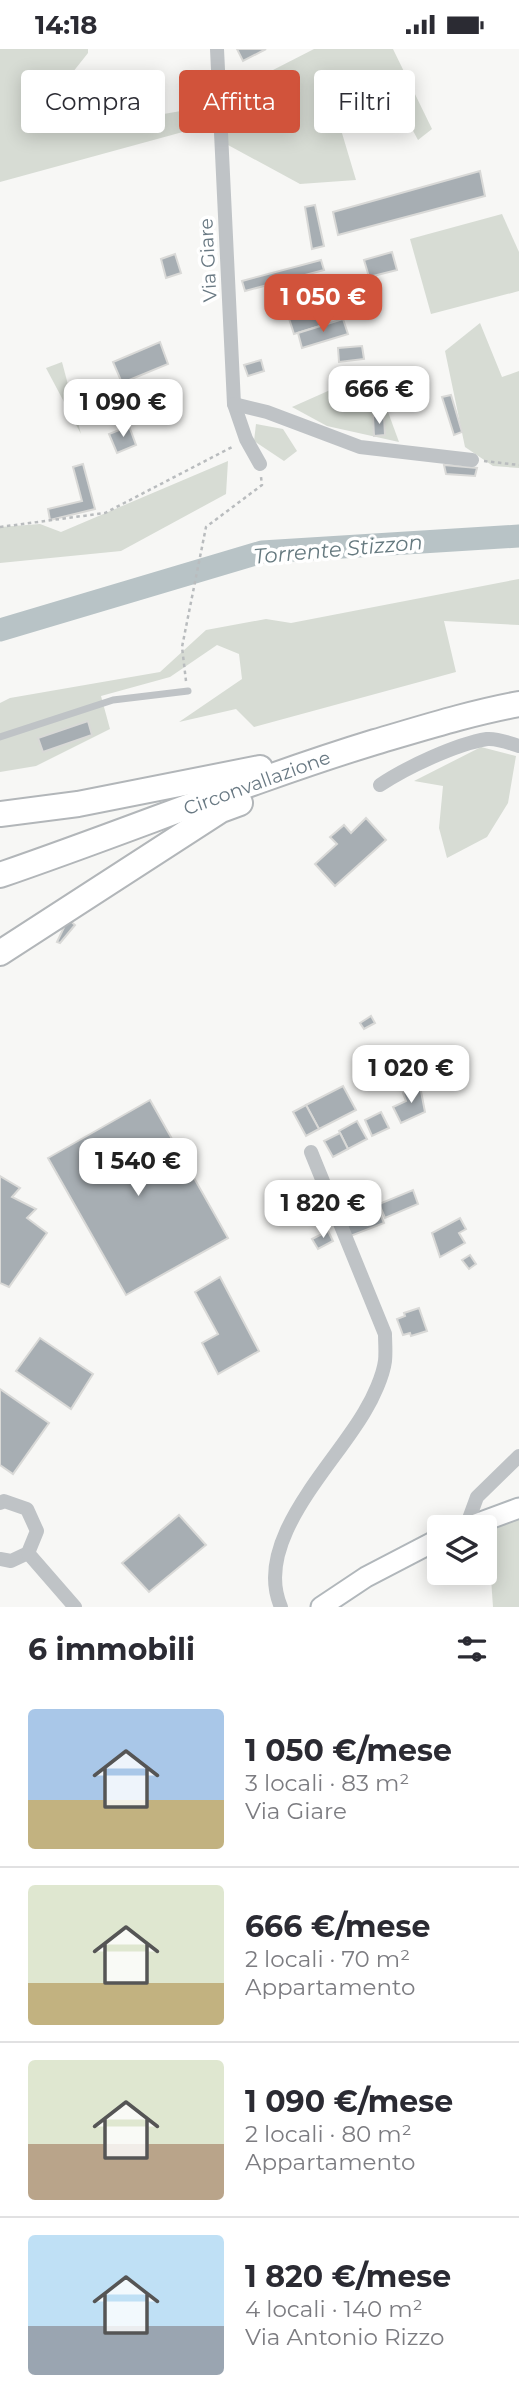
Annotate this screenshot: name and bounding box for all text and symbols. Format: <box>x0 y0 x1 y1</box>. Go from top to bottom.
text: 14:18 <box>35 9 97 41</box>
chip: Compra <box>21 70 165 133</box>
chip: Affitta <box>179 70 300 133</box>
chip: Filtri <box>314 70 415 133</box>
street label: Via Giare <box>194 217 222 303</box>
pin: 1 050 € <box>258 275 388 334</box>
text: 1 050 € <box>280 283 366 311</box>
pin: 666 € <box>330 367 428 426</box>
text: 666 € <box>344 375 414 403</box>
pin: 1 090 € <box>58 379 188 439</box>
text: 1 090 € <box>80 388 166 416</box>
water label: Torrente Stizzon <box>253 529 423 569</box>
street label: Circonvallazione <box>180 746 334 820</box>
pin: 1 020 € <box>346 1045 476 1105</box>
text: 1 020 € <box>368 1054 454 1082</box>
pin: 1 540 € <box>73 1139 203 1198</box>
text: 1 540 € <box>95 1147 181 1175</box>
pin: 1 820 € <box>258 1181 388 1240</box>
text: 1 820 € <box>280 1189 366 1217</box>
map controls <box>427 1515 497 1585</box>
button: layers <box>427 1515 497 1585</box>
icon: filters <box>453 1630 491 1668</box>
text: 6 immobili <box>28 1631 195 1668</box>
text: 1 050 €/mese <box>245 1732 452 1769</box>
icon: home <box>84 1737 168 1821</box>
text: 3 locali · 83 m² <box>245 1769 409 1797</box>
text: Via Giare <box>245 1797 347 1825</box>
text: 666 €/mese <box>245 1908 430 1945</box>
icon: home <box>84 1913 168 1997</box>
text: 2 locali · 70 m² <box>245 1945 410 1973</box>
text: Appartamento <box>245 1973 415 2001</box>
text: 1 090 €/mese <box>245 2083 453 2120</box>
icon: home <box>84 2088 168 2172</box>
text: 2 locali · 80 m² <box>245 2120 412 2148</box>
text: Appartamento <box>245 2148 415 2176</box>
text: 1 820 €/mese <box>245 2258 451 2295</box>
icon: home <box>84 2263 168 2347</box>
text: 4 locali · 140 m² <box>245 2295 423 2323</box>
text: Via Antonio Rizzo <box>245 2323 445 2351</box>

